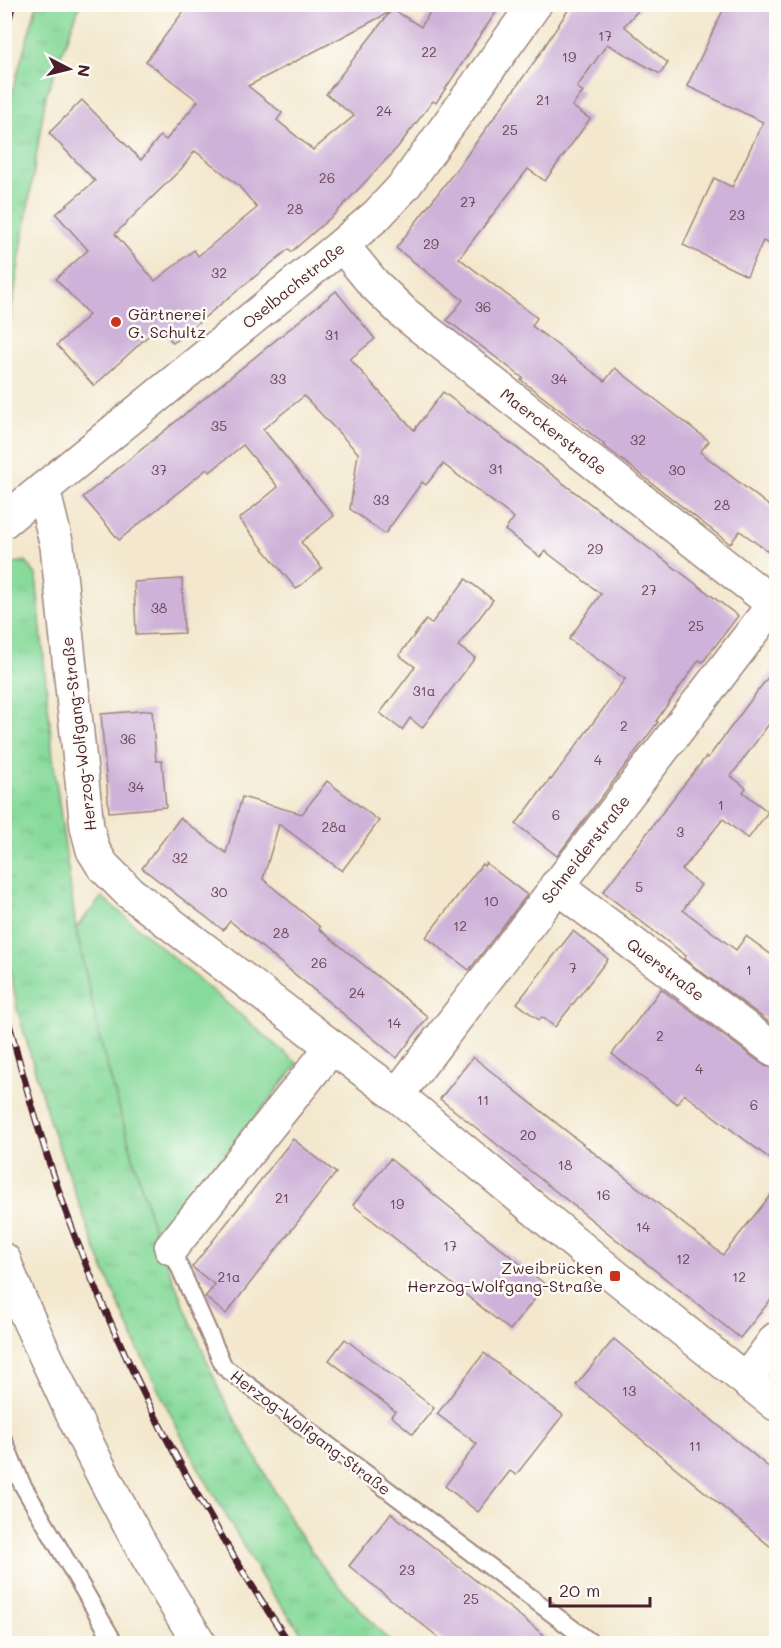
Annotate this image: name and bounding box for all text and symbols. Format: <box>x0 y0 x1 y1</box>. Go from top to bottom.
house number: 17 <box>598 26 612 45</box>
north arrow <box>39 39 99 99</box>
house number: 22 <box>421 42 437 61</box>
house number: 19 <box>562 47 576 66</box>
text: N <box>73 64 96 78</box>
house number: 21 <box>536 90 550 109</box>
house number: 24 <box>376 101 393 120</box>
house number: 25 <box>502 120 518 139</box>
house number: 26 <box>319 168 335 187</box>
house number: 27 <box>460 192 476 211</box>
house number: 28 <box>287 199 303 218</box>
house number: 23 <box>729 205 745 224</box>
house number: 29 <box>423 234 439 253</box>
street label: Oselbachstraße <box>237 237 349 333</box>
house number: 32 <box>211 263 227 282</box>
house number: 36 <box>475 297 491 316</box>
place label: Gärtnerei G. Schultz <box>128 303 207 342</box>
marker: Gärtnerei G. Schultz <box>109 315 123 329</box>
house number: 31 <box>325 325 339 344</box>
house number: 33 <box>270 369 286 388</box>
house number: 34 <box>551 369 568 388</box>
street label: Maerckerstraße <box>497 383 611 479</box>
house number: 35 <box>211 416 227 435</box>
house number: 32 <box>630 430 646 449</box>
house number: 31 <box>489 459 503 478</box>
house number: 37 <box>151 460 167 479</box>
house number: 30 <box>669 460 686 479</box>
house number: 33 <box>373 490 389 509</box>
house number: 28 <box>714 495 730 514</box>
house number: 29 <box>587 539 603 558</box>
house number: 27 <box>641 580 657 599</box>
house number: 38 <box>151 598 167 617</box>
house number: 25 <box>688 616 704 635</box>
street label: Herzog-Wolfgang-Straße <box>56 636 100 832</box>
house number: 31a <box>412 681 436 700</box>
house number: 2 <box>620 716 628 735</box>
house number: 36 <box>120 729 136 748</box>
house number: 4 <box>594 750 603 769</box>
house number: 34 <box>128 777 145 796</box>
street label: Schneiderstraße <box>536 791 634 907</box>
house number: 1 <box>718 795 724 814</box>
house number: 6 <box>552 805 560 824</box>
house number: 28a <box>322 817 347 836</box>
house number: 3 <box>676 822 684 841</box>
house number: 32 <box>172 848 188 867</box>
house number: 5 <box>635 877 643 896</box>
house number: 30 <box>211 882 228 901</box>
house number: 10 <box>484 891 499 910</box>
house number: 12 <box>453 916 467 935</box>
house number: 28 <box>273 923 289 942</box>
street label: Querstraße <box>623 933 709 1005</box>
house number: 26 <box>311 953 327 972</box>
house number: 7 <box>569 958 577 977</box>
house number: 1 <box>746 960 752 979</box>
house number: 24 <box>349 983 366 1002</box>
house number: 14 <box>387 1013 402 1032</box>
house number: 2 <box>656 1026 664 1045</box>
house number: 4 <box>695 1059 704 1078</box>
house number: 11 <box>477 1090 489 1109</box>
house number: 6 <box>750 1095 758 1114</box>
house number: 20 <box>520 1125 537 1144</box>
house number: 18 <box>558 1155 572 1174</box>
house number: 16 <box>596 1185 610 1204</box>
house number: 21 <box>275 1188 289 1207</box>
house number: 19 <box>390 1194 404 1213</box>
house number: 14 <box>636 1217 651 1236</box>
house number: 17 <box>443 1236 457 1255</box>
house number: 12 <box>676 1249 690 1268</box>
place label: Zweibrücken Herzog-Wolfgang-Straße <box>407 1257 603 1296</box>
house number: 21a <box>218 1267 240 1286</box>
house number: 12 <box>732 1267 746 1286</box>
marker: Zweibrücken Herzog-Wolfgang-Straße <box>608 1269 622 1283</box>
street label: Herzog-Wolfgang-Straße <box>227 1365 395 1499</box>
house number: 13 <box>622 1381 636 1400</box>
house number: 11 <box>689 1436 701 1455</box>
house number: 23 <box>399 1560 415 1579</box>
scale bar <box>550 1570 650 1608</box>
text: 20 m <box>559 1578 600 1602</box>
house number: 25 <box>463 1589 479 1608</box>

